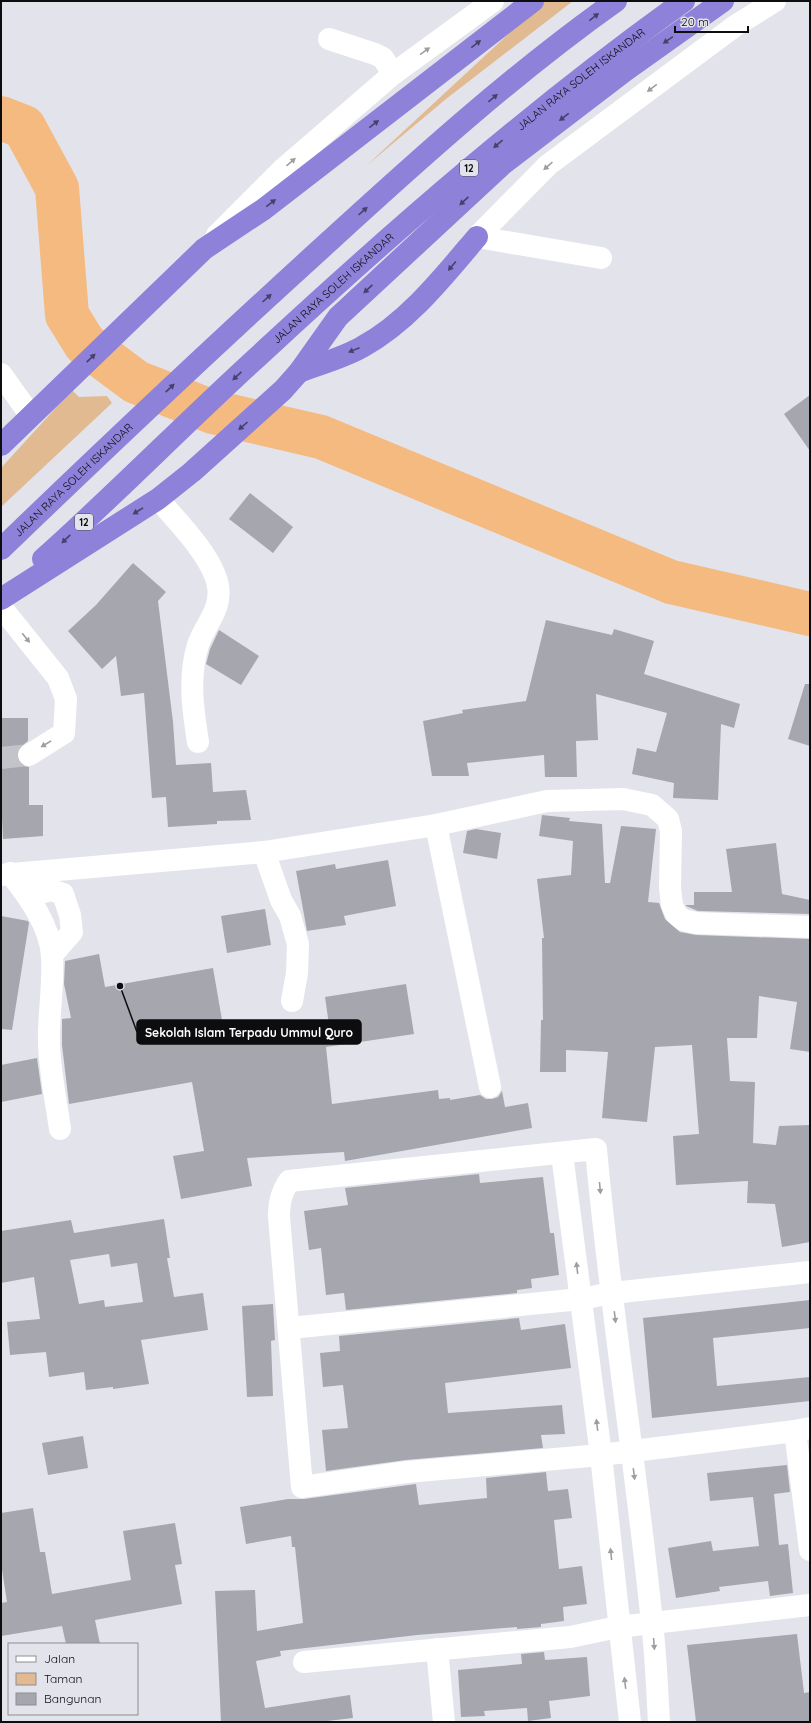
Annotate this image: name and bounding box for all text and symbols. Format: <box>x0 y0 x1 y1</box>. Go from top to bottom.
scale bar <box>675 8 748 34</box>
one-way arrow <box>589 13 600 21</box>
text: 20 m <box>681 14 709 29</box>
street label: JALAN RAYA SOLEH ISKANDAR <box>514 25 648 134</box>
one-way arrow <box>663 36 673 44</box>
one-way arrow <box>471 40 482 48</box>
one-way arrow <box>419 47 430 55</box>
one-way arrow <box>646 84 657 92</box>
one-way arrow <box>488 93 498 102</box>
one-way arrow <box>558 113 569 122</box>
one-way arrow <box>369 120 380 128</box>
one-way arrow <box>493 140 503 149</box>
one-way arrow <box>286 158 297 167</box>
road number: 12 <box>460 160 478 176</box>
one-way arrow <box>543 161 553 171</box>
one-way arrow <box>459 196 469 205</box>
one-way arrow <box>266 199 277 208</box>
one-way arrow <box>358 206 368 215</box>
street label: JALAN RAYA SOLEH ISKANDAR <box>270 230 397 347</box>
one-way arrow <box>447 261 456 272</box>
one-way arrow <box>363 284 373 293</box>
one-way arrow <box>262 293 272 303</box>
one-way arrow <box>347 348 359 354</box>
one-way arrow <box>86 353 96 362</box>
one-way arrow <box>232 371 241 380</box>
one-way arrow <box>165 384 174 393</box>
street label: JALAN RAYA SOLEH ISKANDAR <box>11 420 136 540</box>
one-way arrow <box>238 421 249 430</box>
one-way arrow <box>133 507 144 515</box>
road number: 12 <box>75 514 93 530</box>
one-way arrow <box>61 534 71 544</box>
one-way arrow <box>21 632 30 643</box>
one-way arrow <box>40 741 52 748</box>
callout: Sekolah Islam Terpadu Ummul Quro <box>137 1020 361 1044</box>
text: Sekolah Islam Terpadu Ummul Quro <box>145 1025 354 1040</box>
one-way arrow <box>596 1182 603 1194</box>
one-way arrow <box>574 1262 580 1274</box>
one-way arrow <box>612 1311 618 1323</box>
one-way arrow <box>594 1419 600 1431</box>
one-way arrow <box>631 1468 637 1480</box>
one-way arrow <box>607 1548 614 1560</box>
one-way arrow <box>650 1638 657 1650</box>
legend <box>8 1643 138 1715</box>
text: Jalan <box>44 1651 75 1666</box>
text: Taman <box>44 1671 82 1686</box>
one-way arrow <box>622 1677 628 1689</box>
text: Bangunan <box>44 1691 101 1706</box>

